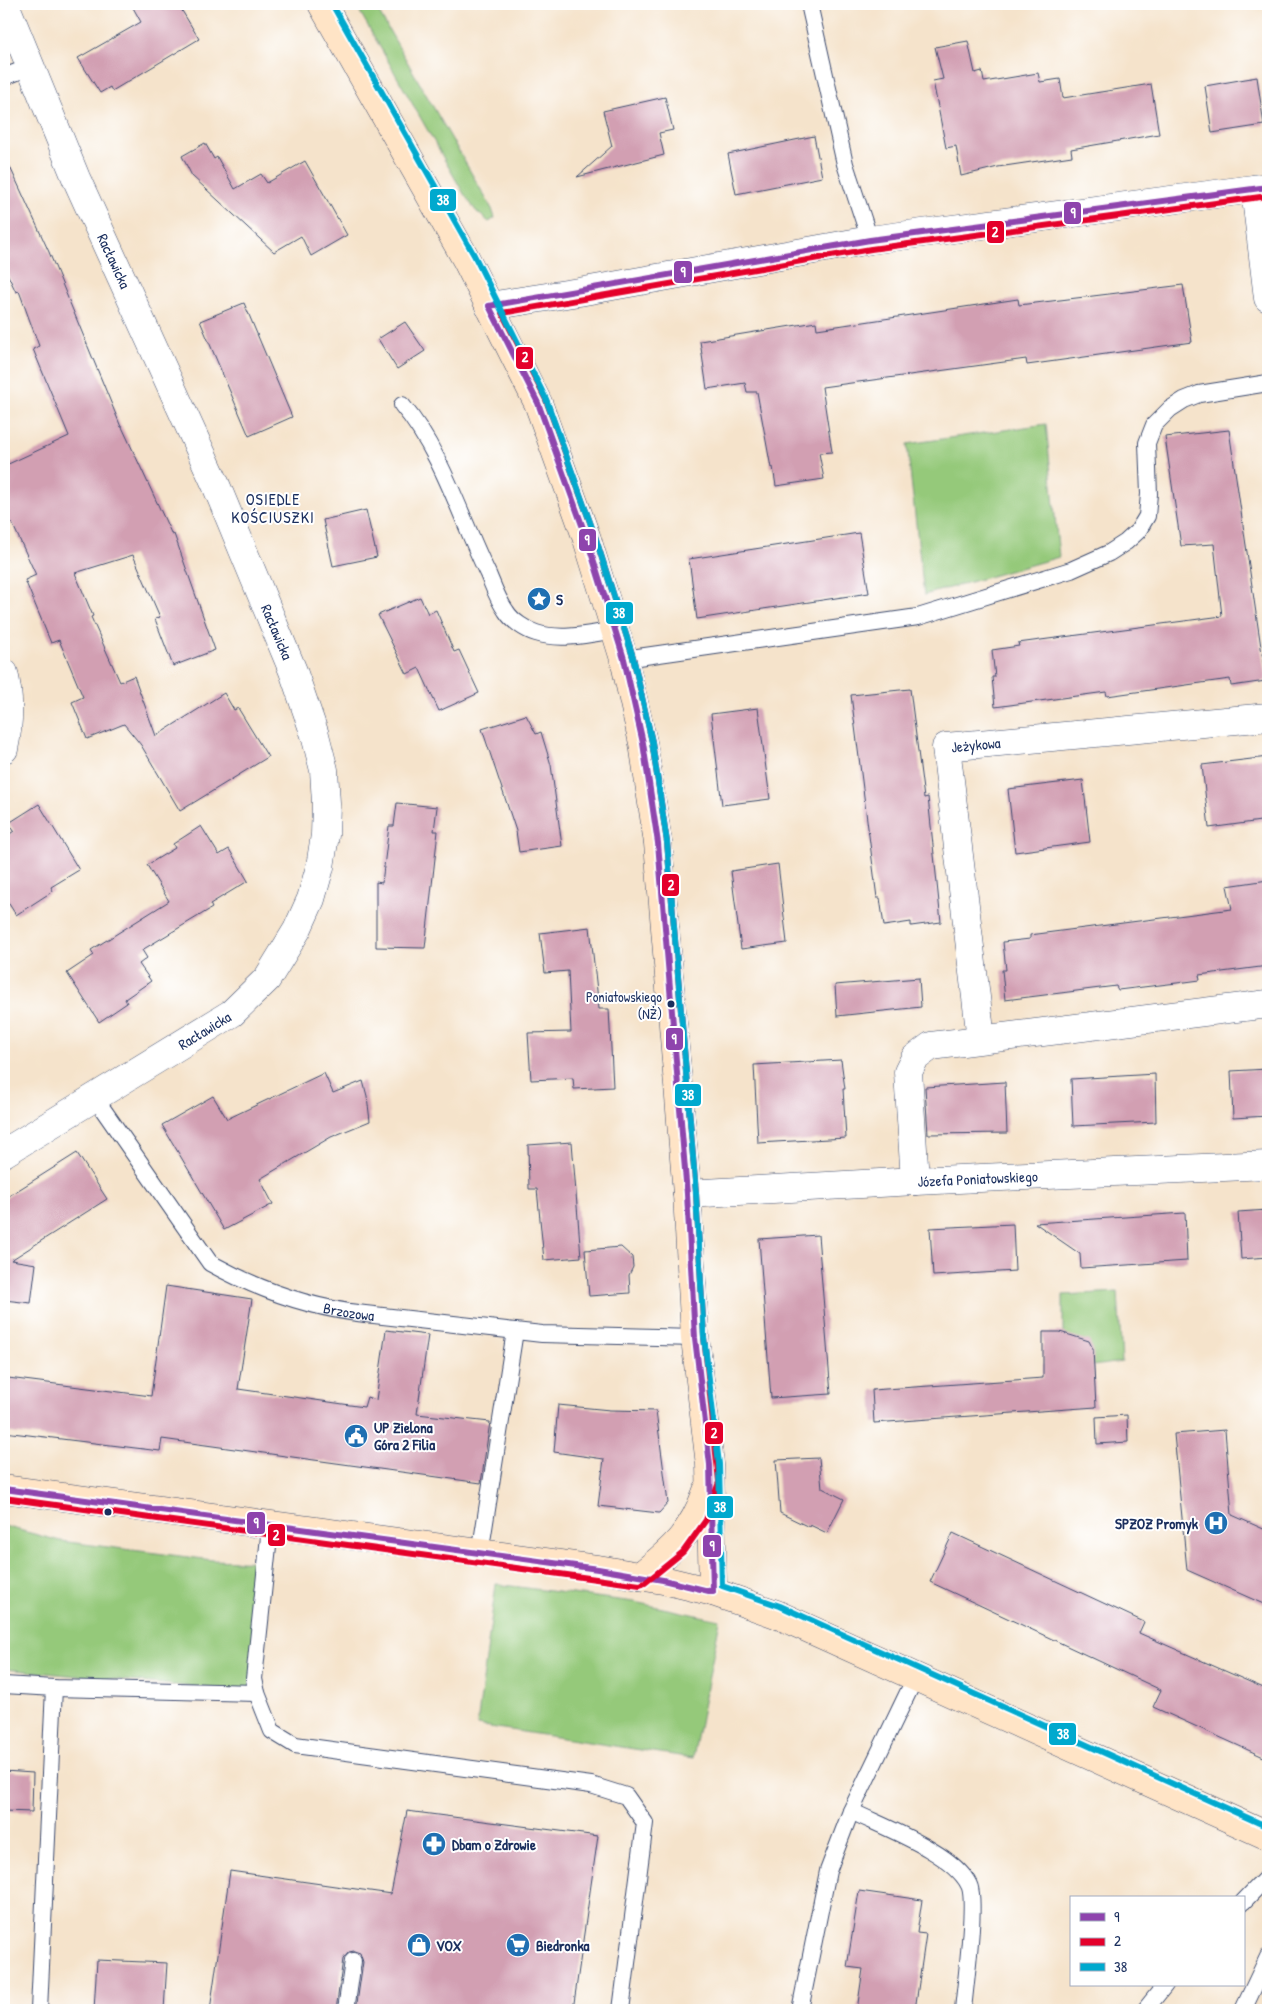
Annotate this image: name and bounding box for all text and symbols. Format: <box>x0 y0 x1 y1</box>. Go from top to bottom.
line badge: 38 <box>429 188 457 212</box>
text: 38 <box>437 190 449 209</box>
line badge: 9 <box>1063 201 1082 225</box>
text: 9 <box>1070 203 1076 222</box>
line badge: 2 <box>986 220 1005 244</box>
text: 2 <box>992 222 999 241</box>
street label: Racławicka <box>92 230 136 292</box>
line badge: 9 <box>673 260 693 284</box>
text: 9 <box>680 262 686 281</box>
line badge: 2 <box>515 346 534 370</box>
text: 2 <box>522 347 529 366</box>
district label: OSIEDLE KOŚCIUSZKI <box>231 488 315 528</box>
line badge: 9 <box>578 528 597 552</box>
text: 9 <box>584 530 590 549</box>
place icon: S <box>526 586 552 612</box>
place label: S <box>556 589 563 610</box>
street label: Racławicka <box>256 601 298 663</box>
line badge: 38 <box>605 601 634 625</box>
text: 38 <box>613 603 625 622</box>
street label: Jeżykowa <box>950 731 1001 757</box>
line badge: 2 <box>661 873 680 897</box>
text: 2 <box>668 875 675 894</box>
place label: Poniatowskiego (NŻ) <box>586 987 662 1023</box>
marker: Poniatowskiego (NŻ) <box>666 999 676 1009</box>
street label: Racławicka <box>174 1006 235 1054</box>
line badge: 9 <box>665 1027 684 1051</box>
text: 9 <box>671 1029 677 1048</box>
line badge: 38 <box>674 1083 702 1107</box>
text: 38 <box>682 1085 694 1104</box>
street label: Józefa Poniatowskiego <box>917 1165 1038 1191</box>
street label: Brzozowa <box>321 1297 376 1325</box>
place label: UP Zielona Góra 2 Filia <box>374 1417 435 1455</box>
line badge: 2 <box>704 1421 724 1445</box>
public building icon: UP Zielona Góra 2 Filia <box>343 1423 369 1449</box>
text: 2 <box>711 1423 718 1442</box>
line badge: 38 <box>706 1495 734 1519</box>
text: 38 <box>714 1497 726 1516</box>
unlabelled marker <box>103 1507 113 1517</box>
hospital icon: SPZOZ Promyk <box>1203 1510 1229 1536</box>
line badge: 9 <box>246 1511 266 1535</box>
text: 9 <box>253 1513 259 1532</box>
place label: SPZOZ Promyk <box>1115 1513 1199 1535</box>
line badge: 2 <box>267 1523 286 1547</box>
text: 2 <box>273 1525 280 1544</box>
line badge: 9 <box>702 1534 722 1558</box>
text: 9 <box>709 1536 715 1555</box>
line badge: 38 <box>1048 1722 1077 1746</box>
text: 38 <box>1057 1724 1069 1743</box>
pharmacy icon: Dbam o Zdrowie <box>421 1831 447 1857</box>
place label: Dbam o Zdrowie <box>452 1834 536 1855</box>
legend <box>1070 1896 1244 1986</box>
text: 9 <box>1114 1906 1120 1927</box>
text: 2 <box>1114 1930 1121 1951</box>
shop icon: VOX <box>406 1932 432 1958</box>
supermarket icon: Biedronka <box>505 1932 531 1958</box>
place label: VOX <box>436 1935 462 1956</box>
place label: Biedronka <box>536 1935 590 1956</box>
text: 38 <box>1114 1956 1127 1977</box>

